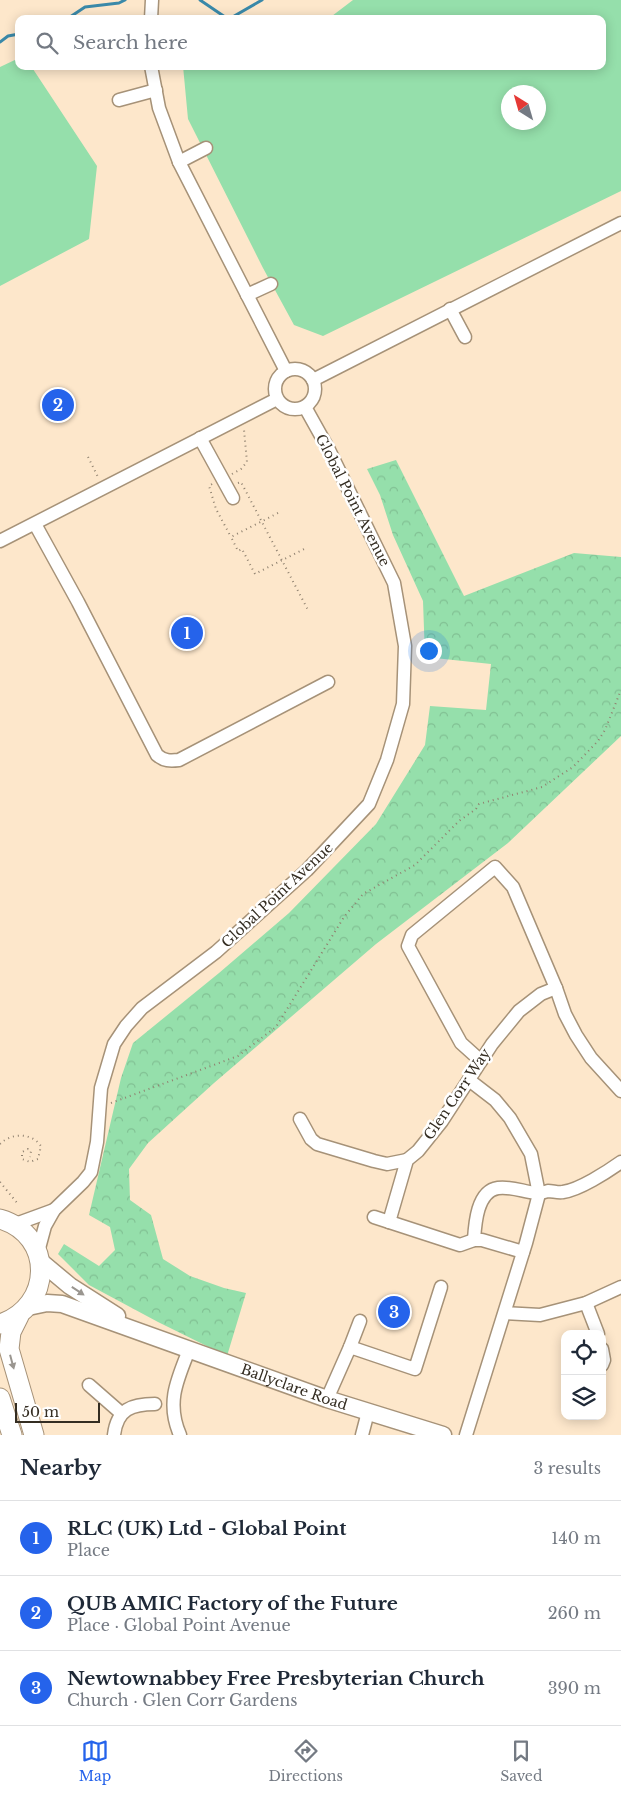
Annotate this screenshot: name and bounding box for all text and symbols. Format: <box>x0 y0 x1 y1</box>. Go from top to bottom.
search box <box>15 15 606 70</box>
icon: search <box>33 29 61 57</box>
text: Search here <box>73 31 188 54</box>
north arrow <box>501 85 546 130</box>
pin: 2 <box>42 386 74 424</box>
street label: Global Point Avenue <box>312 431 394 569</box>
pin: 1 <box>171 614 203 652</box>
your location <box>416 638 442 664</box>
street label: Global Point Avenue <box>217 839 337 951</box>
street label: Glen Corr Way <box>420 1045 494 1143</box>
one-way arrow <box>71 1286 85 1296</box>
pin: 3 <box>378 1293 410 1331</box>
map controls <box>561 1330 606 1420</box>
button: locate <box>561 1330 606 1375</box>
one-way arrow <box>8 1355 16 1370</box>
street label: Ballyclare Road <box>238 1360 350 1414</box>
button: layers <box>561 1375 606 1420</box>
scale bar <box>15 1400 100 1423</box>
text: 50 m <box>22 1403 59 1421</box>
text: Nearby <box>20 1455 101 1481</box>
text: 3 results <box>533 1458 601 1478</box>
text: RLC (UK) Ltd - Global Point <box>67 1517 347 1540</box>
text: 1 <box>33 1528 39 1548</box>
text: 140 m <box>551 1528 601 1548</box>
text: Place <box>67 1540 110 1560</box>
text: QUB AMIC Factory of the Future <box>67 1592 398 1615</box>
text: 2 <box>31 1603 41 1623</box>
text: 260 m <box>548 1603 601 1623</box>
text: Place · Global Point Avenue <box>67 1615 291 1635</box>
text: Newtownabbey Free Presbyterian Church <box>67 1667 485 1690</box>
text: 3 <box>31 1678 41 1698</box>
text: 390 m <box>548 1678 601 1698</box>
text: Church · Glen Corr Gardens <box>67 1690 298 1710</box>
tab: Map <box>79 1737 111 1785</box>
tab: Directions <box>268 1737 343 1785</box>
tab: Saved <box>500 1737 542 1785</box>

